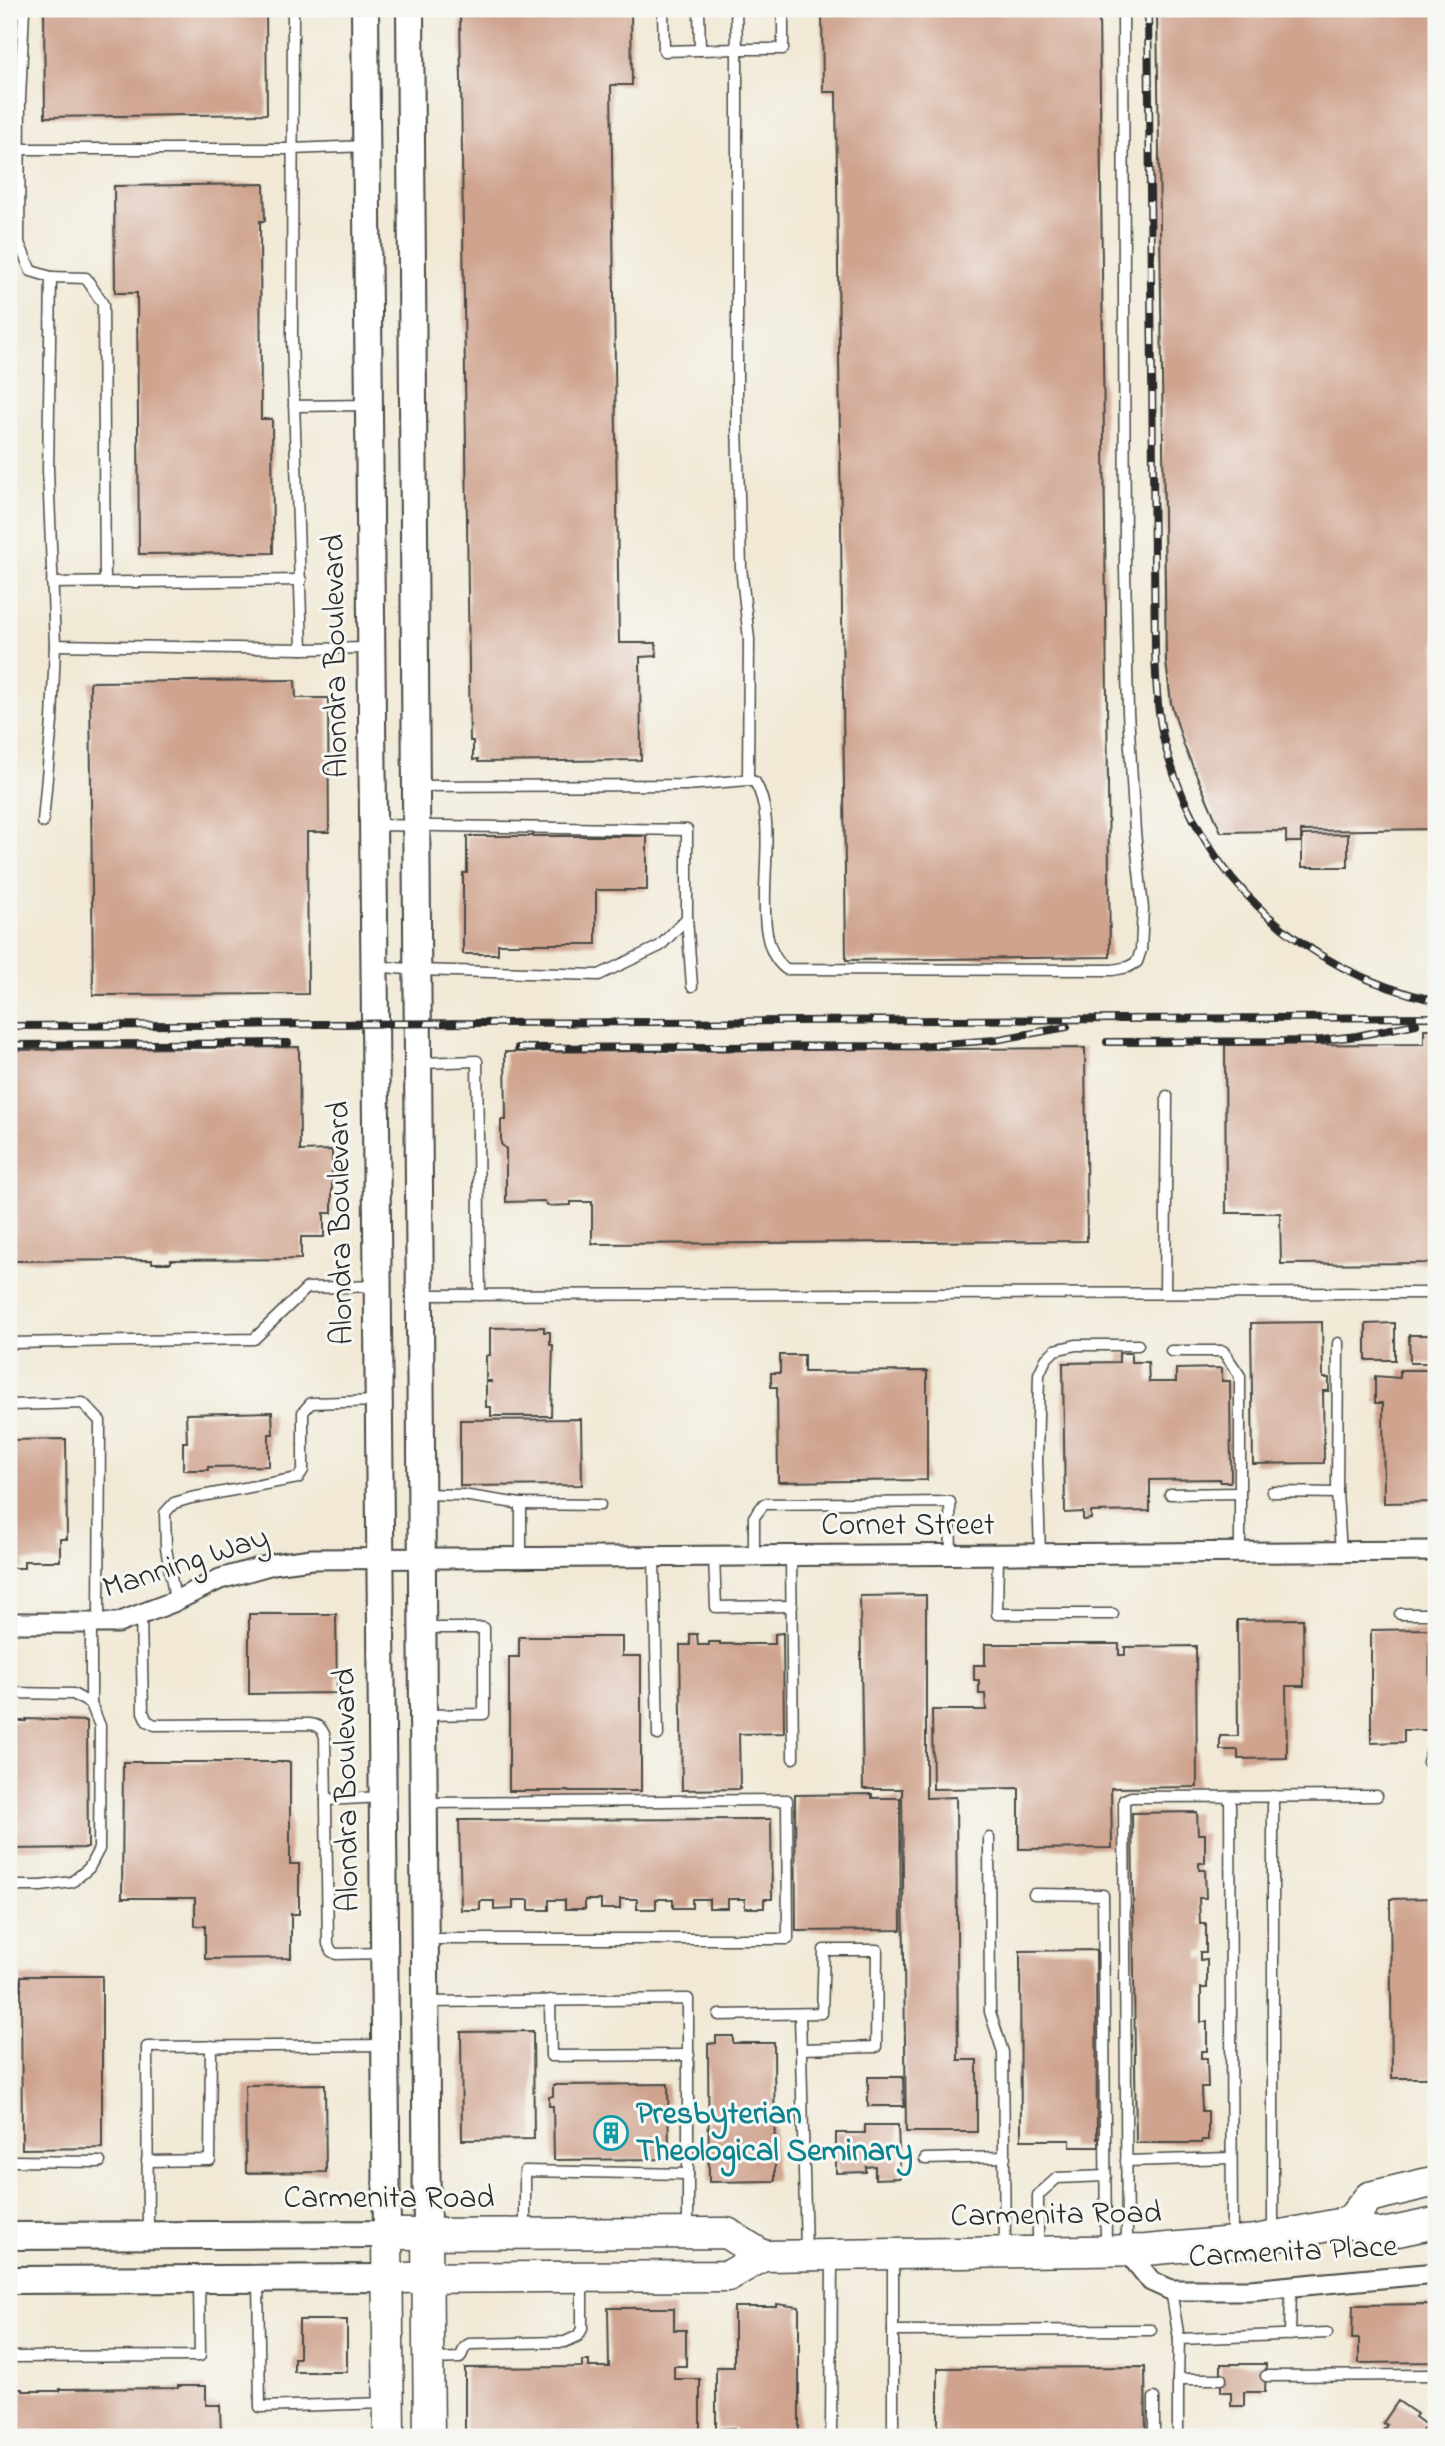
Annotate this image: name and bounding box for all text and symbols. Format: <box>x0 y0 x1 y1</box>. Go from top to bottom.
street label: Alondra Boulevard <box>311 533 363 779</box>
street label: Alondra Boulevard <box>316 1100 368 1346</box>
street label: Cornet Street <box>821 1503 995 1550</box>
street label: Manning Way <box>97 1515 275 1613</box>
street label: Alondra Boulevard <box>322 1667 374 1913</box>
place label: Presbyterian Theological Seminary <box>636 2092 913 2177</box>
building icon: Presbyterian Theological Seminary <box>592 2114 630 2152</box>
street label: Carmenita Road <box>283 2176 495 2223</box>
street label: Carmenita Road <box>950 2191 1162 2241</box>
street label: Carmenita Place <box>1187 2224 1399 2282</box>

